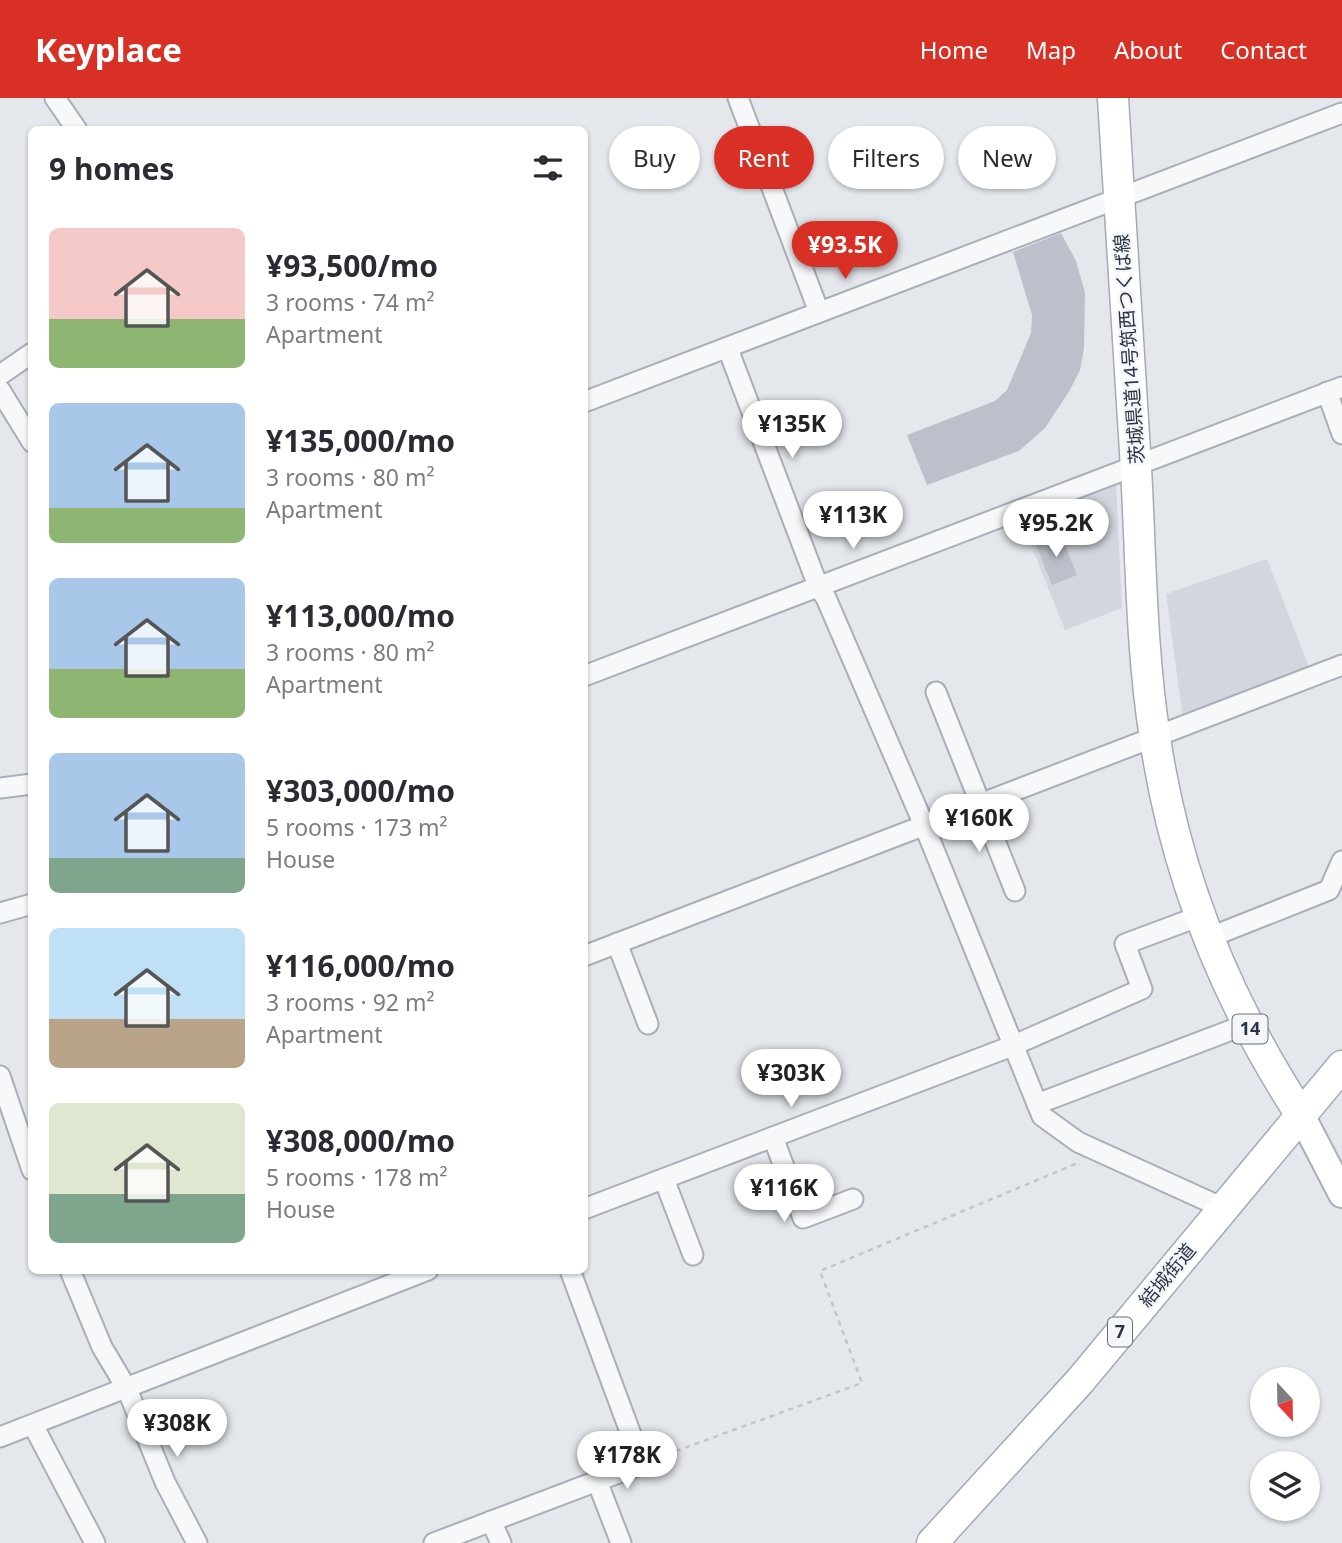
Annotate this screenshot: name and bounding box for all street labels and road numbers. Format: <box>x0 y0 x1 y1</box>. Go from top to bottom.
street label: 茨城県道14号筑西つくば線 <box>1108 233 1150 465</box>
road number: 14 <box>1232 1014 1268 1044</box>
street label: 結城街道 <box>1133 1238 1201 1312</box>
road number: 7 <box>1108 1317 1132 1346</box>

